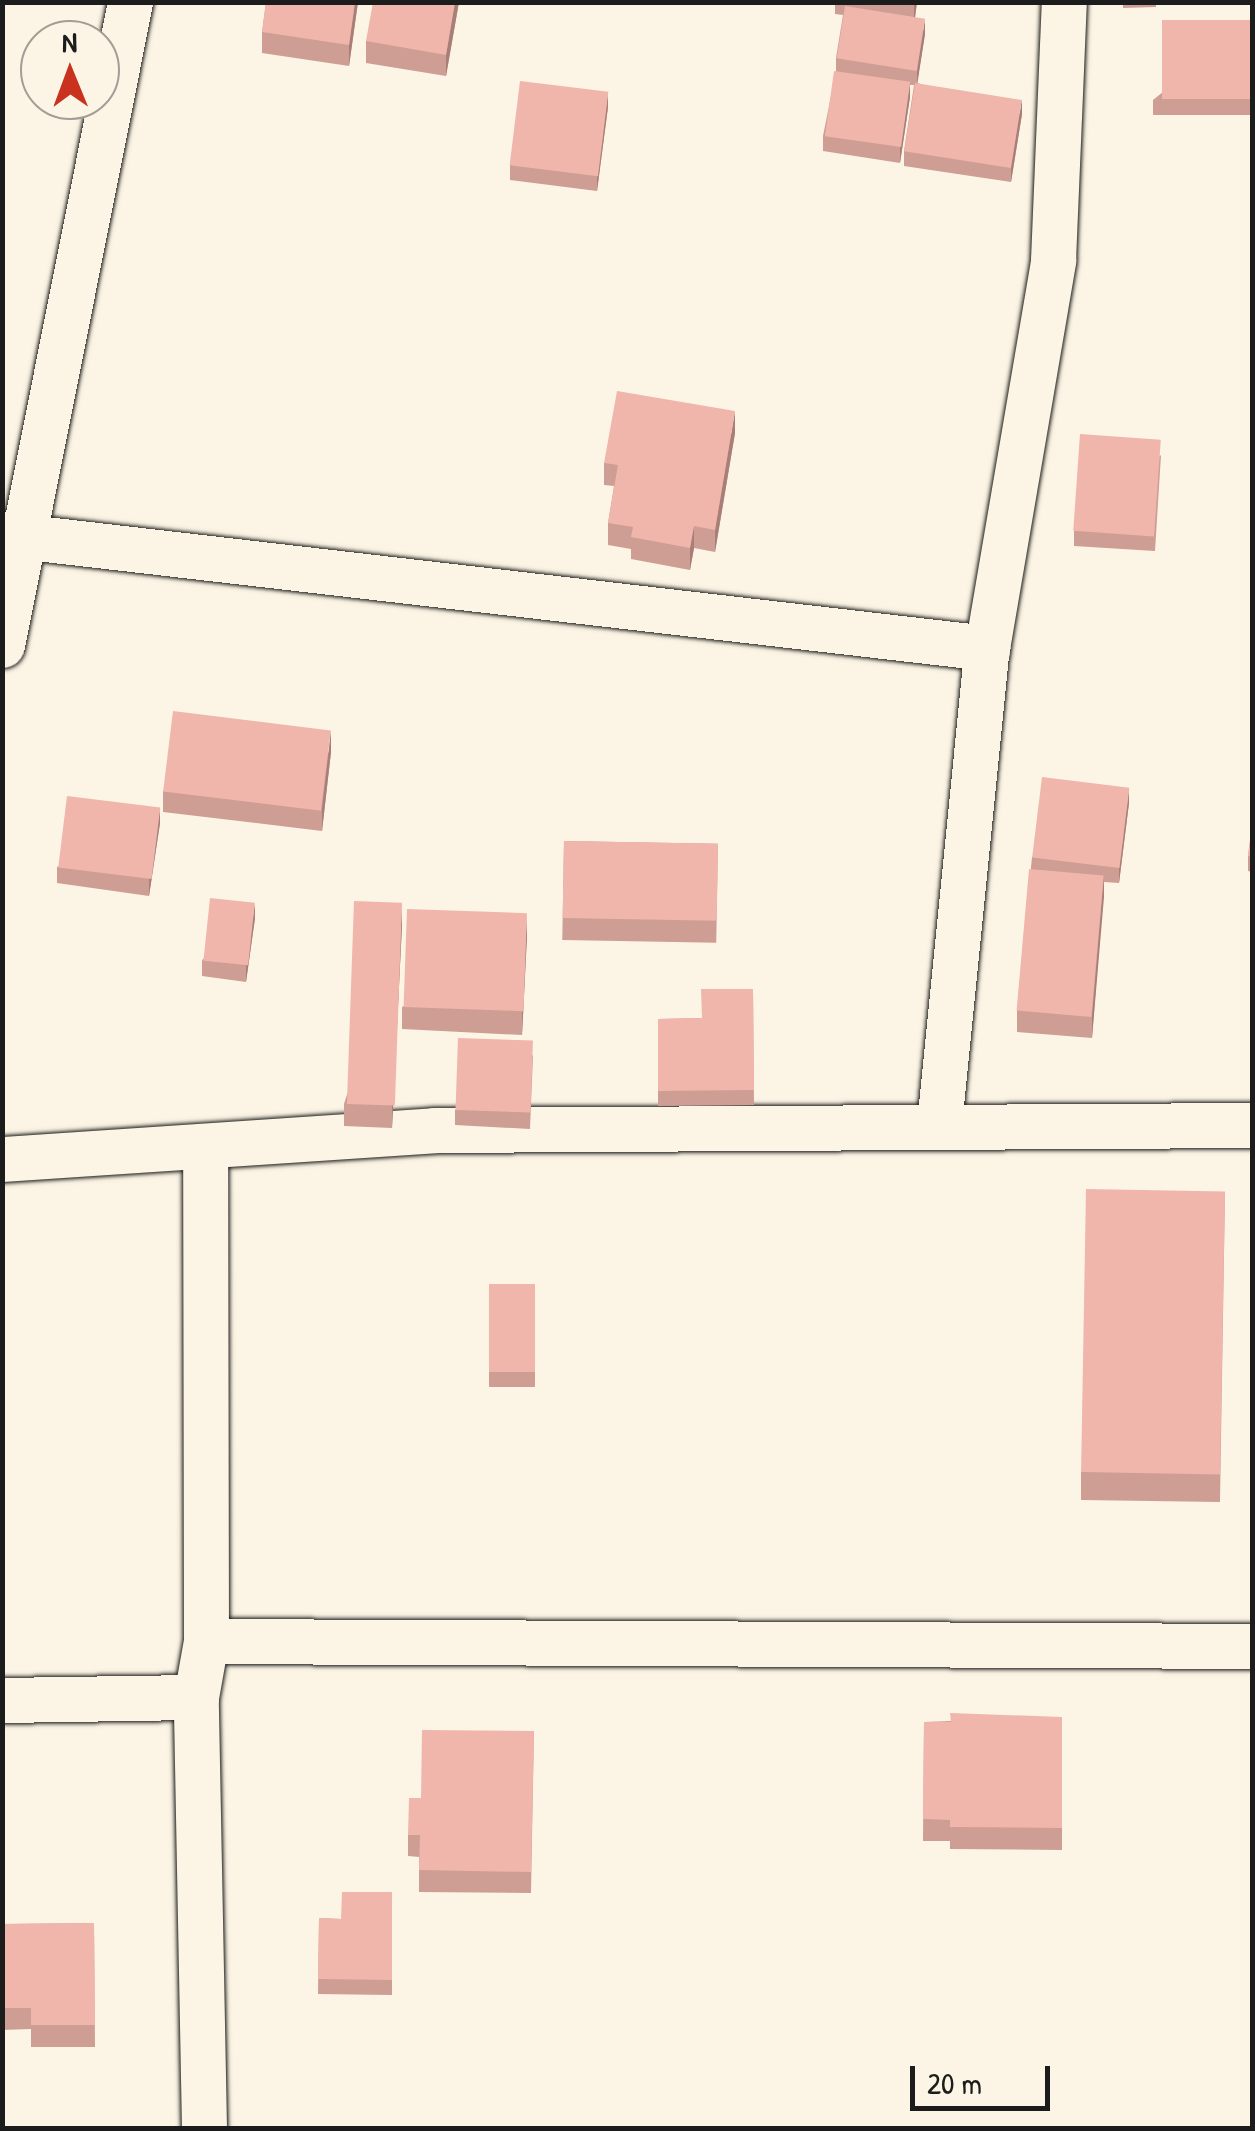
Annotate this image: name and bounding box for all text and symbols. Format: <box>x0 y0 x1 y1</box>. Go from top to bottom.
north arrow <box>20 20 120 120</box>
text: N <box>62 23 77 61</box>
scale bar <box>915 2046 1055 2108</box>
text: 20 m <box>927 2063 982 2103</box>

